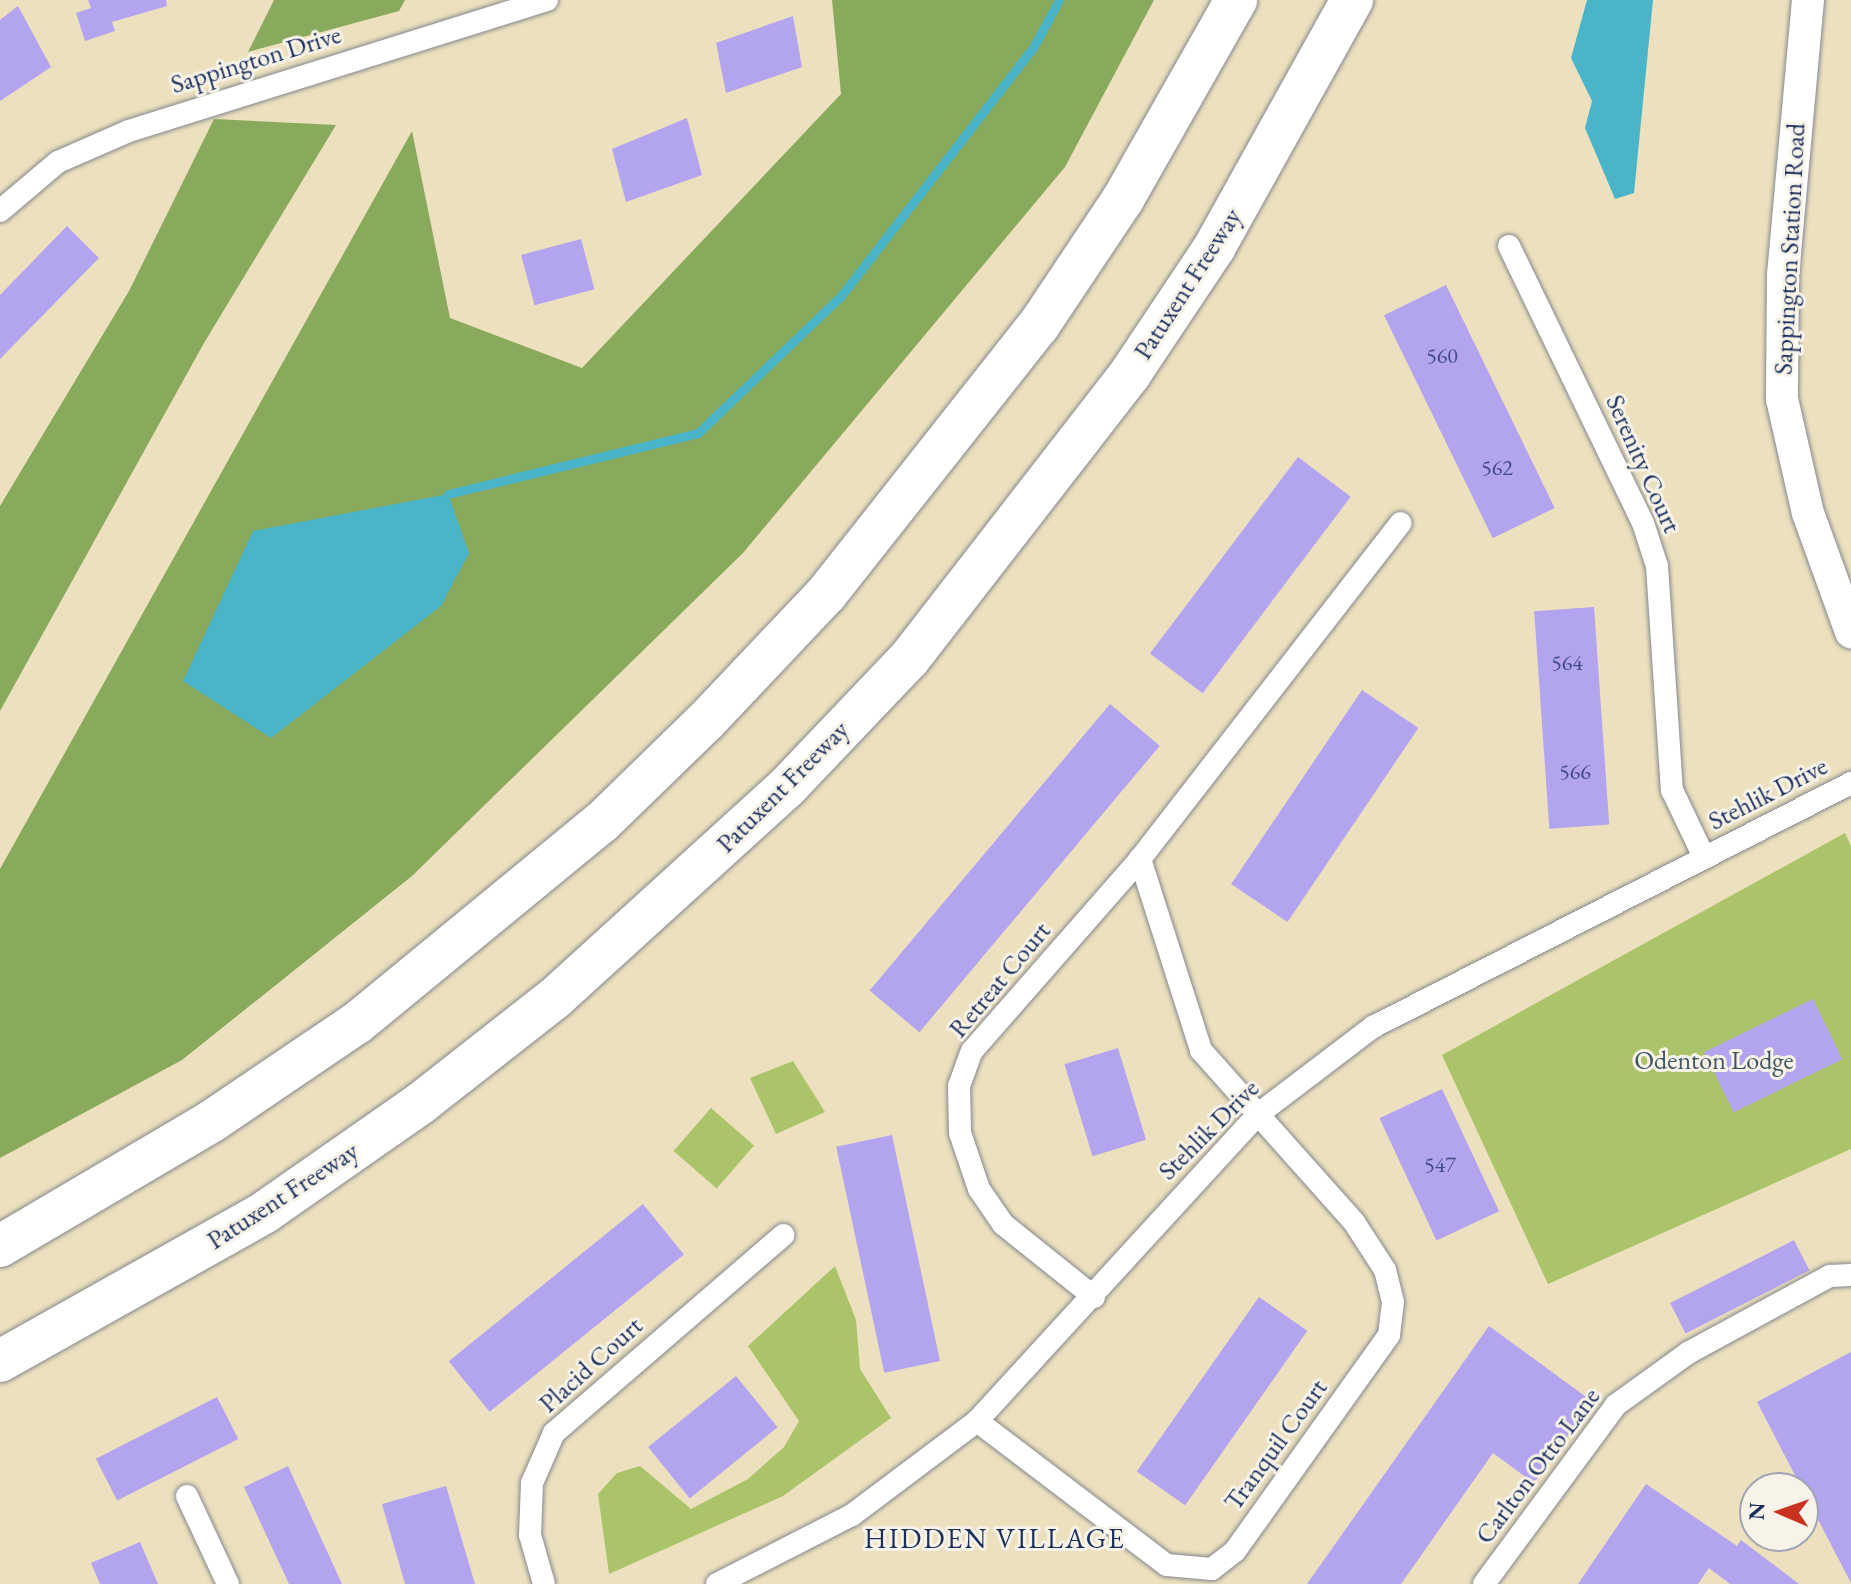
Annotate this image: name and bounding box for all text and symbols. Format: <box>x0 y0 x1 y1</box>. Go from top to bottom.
street label: Sappington Drive <box>167 19 345 101</box>
street label: Sappington Station Road <box>1768 122 1812 376</box>
street label: Patuxent Freeway <box>1128 203 1248 365</box>
house number: 560 <box>1426 343 1458 369</box>
street label: Serenity Court <box>1599 390 1687 538</box>
house number: 562 <box>1481 455 1513 481</box>
house number: 564 <box>1551 650 1583 676</box>
street label: Patuxent Freeway <box>710 714 856 860</box>
street label: Stehlik Drive <box>1703 751 1833 837</box>
house number: 566 <box>1559 759 1591 785</box>
street label: Retreat Court <box>943 916 1057 1044</box>
park label: Odenton Lodge <box>1634 1045 1794 1077</box>
street label: Stehlik Drive <box>1152 1073 1266 1187</box>
street label: Patuxent Freeway <box>202 1136 364 1256</box>
house number: 547 <box>1424 1152 1456 1178</box>
street label: Placid Court <box>533 1311 649 1419</box>
street label: Tranquil Court <box>1218 1373 1334 1517</box>
street label: Carlton Otto Lane <box>1469 1382 1607 1550</box>
north arrow <box>1739 1472 1819 1552</box>
text: N <box>1742 1502 1771 1521</box>
district label: HIDDEN VILLAGE <box>864 1521 1126 1555</box>

